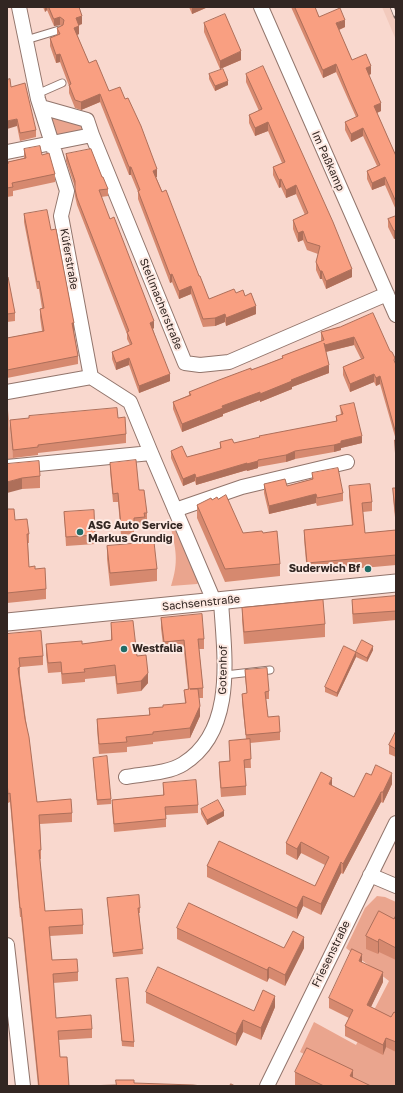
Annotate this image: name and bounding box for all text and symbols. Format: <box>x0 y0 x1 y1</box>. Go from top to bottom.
street label: Im Paßkamp <box>309 129 347 193</box>
street label: Küferstraße <box>57 227 81 291</box>
street label: Stellmacherstraße <box>137 256 185 352</box>
place label: ASG Auto Service Markus Grundig <box>88 519 183 545</box>
marker: ASG Auto Service Markus Grundig <box>75 527 85 537</box>
place label: Suderwich Bf <box>289 562 360 576</box>
marker: Suderwich Bf <box>363 564 373 574</box>
street label: Sachsenstraße <box>161 592 241 614</box>
place label: Westfalia <box>132 642 183 656</box>
marker: Westfalia <box>119 644 129 654</box>
street label: Gotenhof <box>216 645 230 695</box>
street label: Friesenstraße <box>309 919 353 989</box>

